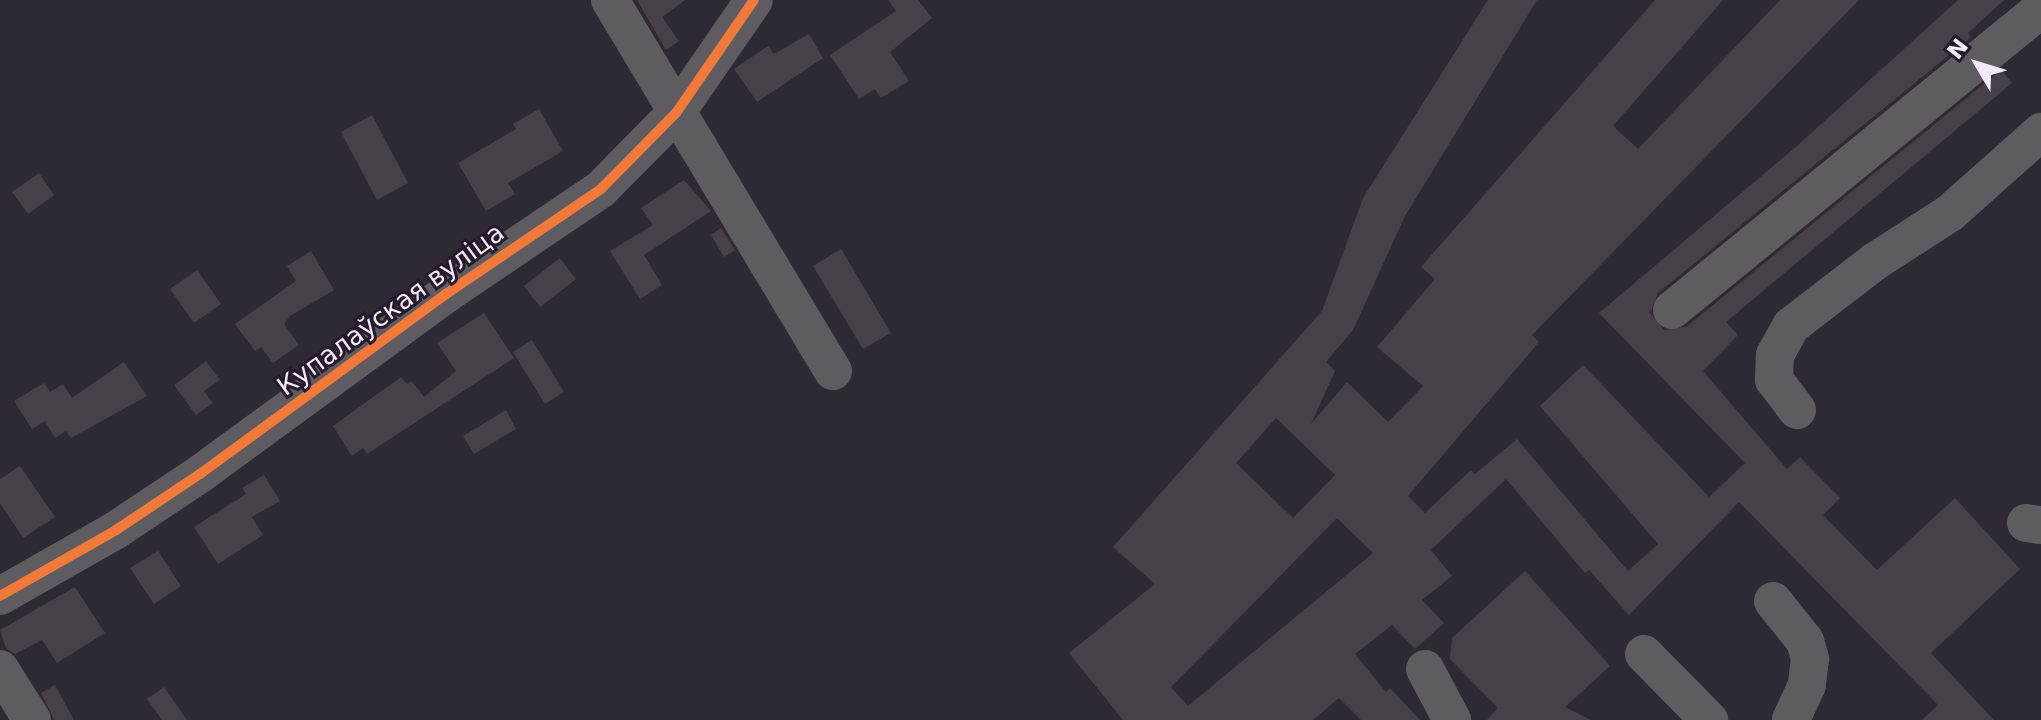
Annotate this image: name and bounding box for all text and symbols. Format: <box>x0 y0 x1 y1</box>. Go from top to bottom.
north arrow <box>1937 24 2017 104</box>
text: N <box>1942 34 1973 64</box>
street label: Купалаўская вуліца <box>272 217 510 403</box>

